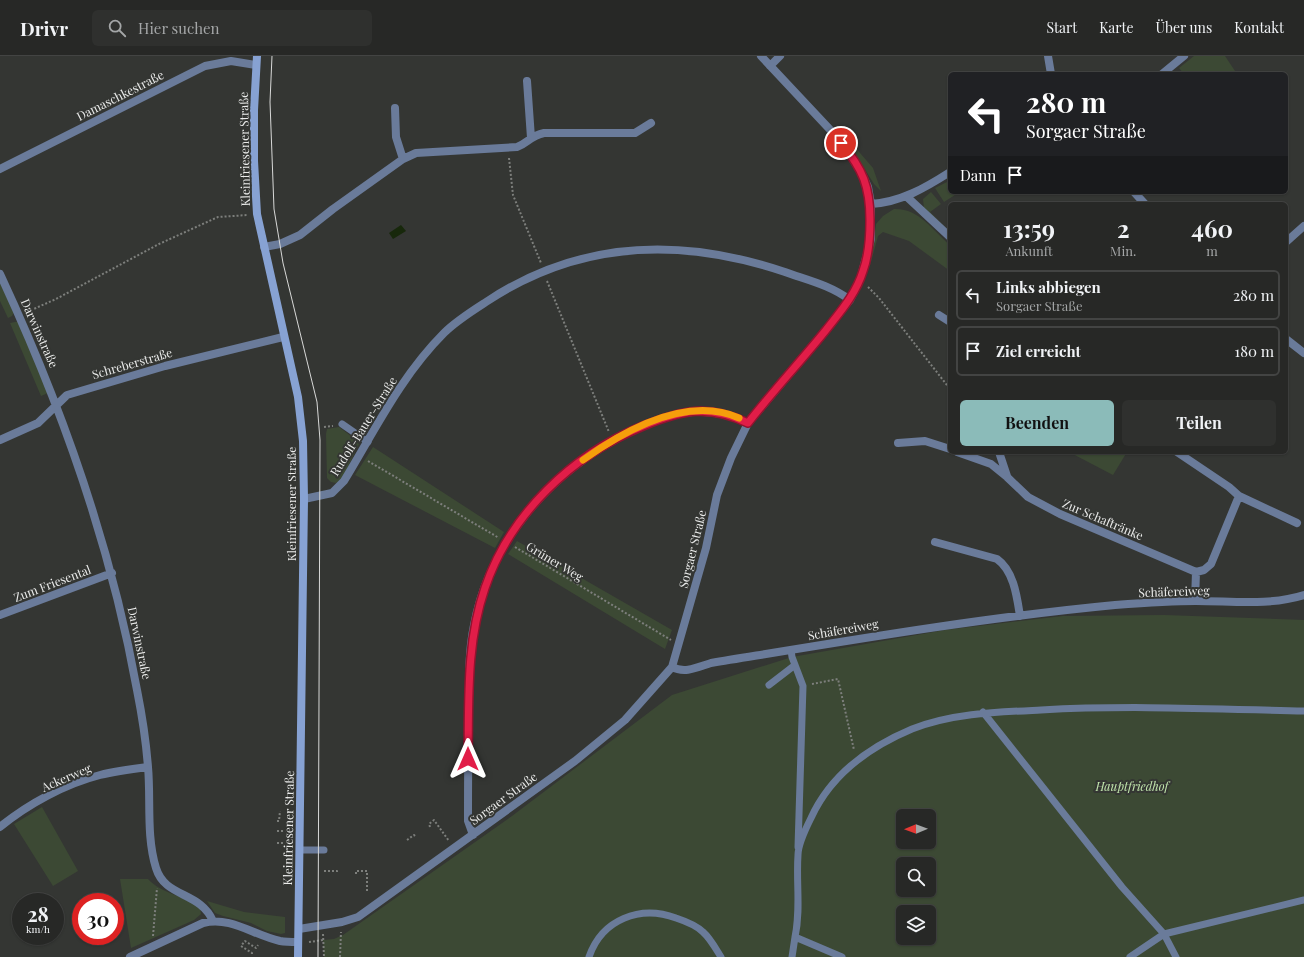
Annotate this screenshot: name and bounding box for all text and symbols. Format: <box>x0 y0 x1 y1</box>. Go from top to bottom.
search box <box>92 10 372 46</box>
text: Drivr <box>20 15 68 41</box>
icon: search <box>106 17 128 39</box>
text: Hier suchen <box>138 18 220 38</box>
text: Start <box>1046 18 1077 37</box>
text: Karte <box>1099 18 1134 37</box>
text: Über uns <box>1156 18 1212 37</box>
text: Kontakt <box>1234 18 1284 37</box>
street label: Damaschkestraße <box>74 66 166 124</box>
text: 280 m <box>1026 83 1106 120</box>
icon: left <box>960 88 1012 140</box>
street label: Kleinfriesener Straße <box>235 92 253 206</box>
text: Sorgaer Straße <box>1026 119 1146 143</box>
pin <box>824 126 858 160</box>
icon: arrive <box>830 132 852 154</box>
icon: arrive <box>1004 164 1026 186</box>
text: Dann <box>960 165 996 185</box>
text: 13:59 <box>1003 212 1055 244</box>
text: 2 <box>1117 212 1129 244</box>
text: 460 <box>1191 212 1233 244</box>
text: Ankunft <box>1005 242 1053 259</box>
text: Min. <box>1110 242 1136 259</box>
text: m <box>1206 242 1218 259</box>
text: Links abbiegen <box>996 277 1101 297</box>
icon: left <box>962 284 984 306</box>
text: 280 m <box>1233 285 1274 305</box>
street label: Darwinstraße <box>18 296 62 370</box>
text: Sorgaer Straße <box>996 297 1083 314</box>
icon: arrive <box>962 340 984 362</box>
text: Ziel erreicht <box>996 341 1081 361</box>
text: 180 m <box>1235 341 1274 361</box>
street label: Schreberstraße <box>90 344 174 382</box>
street label: Rudolf-Bauer-Straße <box>326 373 400 479</box>
button: Beenden <box>960 400 1114 446</box>
button: Teilen <box>1122 400 1276 446</box>
street label: Kleinfriesener Straße <box>283 447 299 561</box>
street label: Zur Schaftränke <box>1060 495 1146 543</box>
street label: Sorgaer Straße <box>675 508 709 590</box>
street label: Grüner Weg <box>523 538 587 585</box>
street label: Zum Friesental <box>11 561 94 605</box>
street label: Schäfereiweg <box>1138 582 1211 600</box>
street label: Darwinstraße <box>124 605 156 681</box>
street label: Schäfereiweg <box>806 615 880 643</box>
position arrow <box>447 738 489 780</box>
street label: Ackerweg <box>38 759 94 795</box>
street label: Sorgaer Straße <box>466 768 540 828</box>
street label: Kleinfriesener Straße <box>279 771 297 885</box>
park label: Hauptfriedhof <box>1095 778 1171 794</box>
north arrow <box>896 809 936 849</box>
map controls <box>896 809 936 945</box>
button: search <box>896 857 936 897</box>
speed limit sign: 30 <box>72 893 124 945</box>
text: 28 <box>27 900 49 927</box>
button: layers <box>896 905 936 945</box>
text: km/h <box>26 922 50 936</box>

